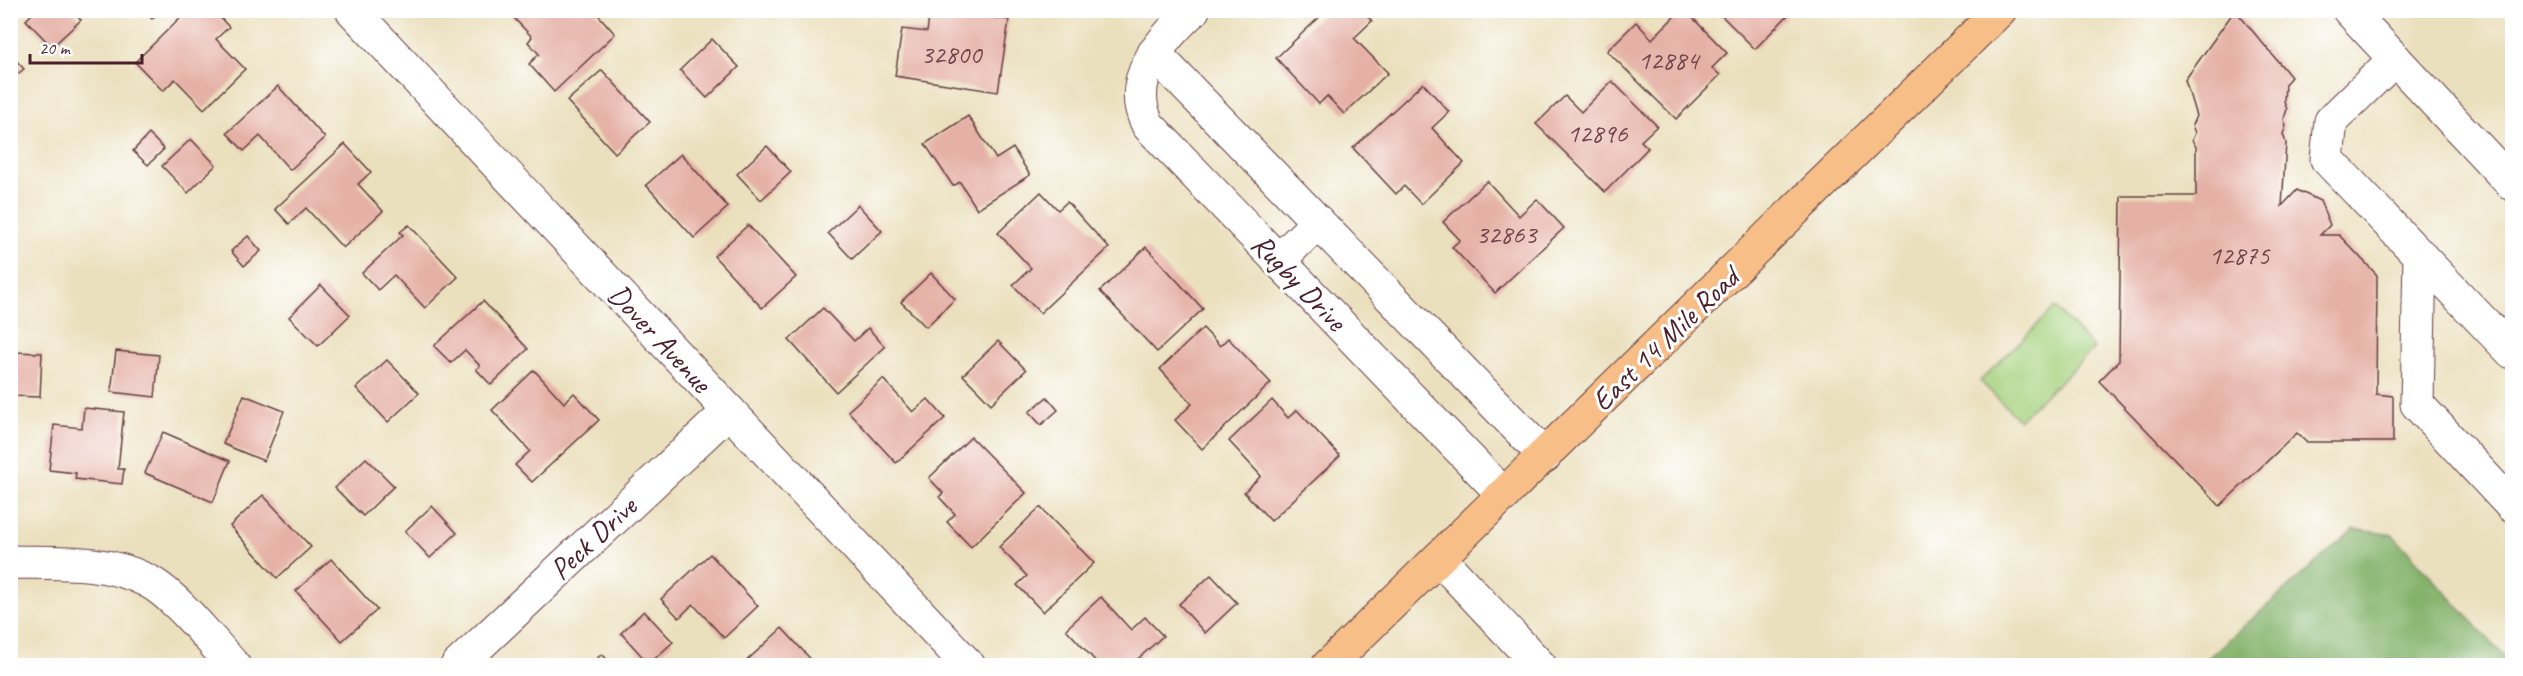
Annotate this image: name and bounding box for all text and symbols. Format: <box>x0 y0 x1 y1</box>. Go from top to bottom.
scale bar <box>30 27 142 65</box>
text: 20 m <box>39 37 72 59</box>
house number: 32800 <box>921 37 983 71</box>
house number: 12884 <box>1638 43 1701 77</box>
house number: 12896 <box>1567 116 1628 150</box>
house number: 32863 <box>1476 217 1538 251</box>
street label: Rugby Drive <box>1243 225 1356 340</box>
house number: 12875 <box>2209 238 2271 272</box>
street label: East 14 Mile Road <box>1583 256 1750 419</box>
street label: Dover Avenue <box>600 276 721 402</box>
street label: Peck Drive <box>542 487 646 588</box>

